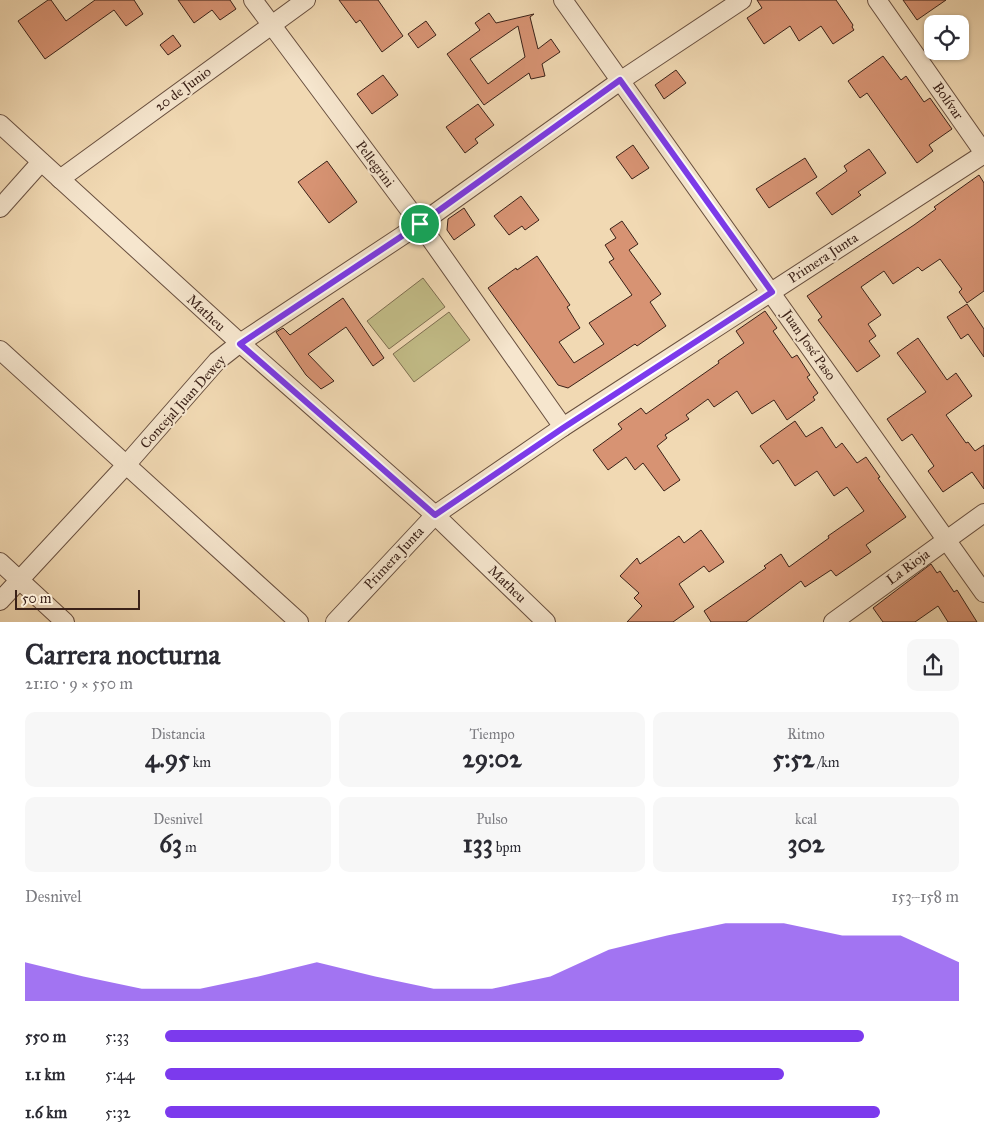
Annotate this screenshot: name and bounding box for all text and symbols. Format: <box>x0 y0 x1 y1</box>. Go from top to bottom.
map controls <box>924 15 969 60</box>
button: locate <box>924 15 969 60</box>
street label: 20 de Junio <box>152 63 215 116</box>
street label: Bolívar <box>929 79 967 124</box>
street label: Pellegrini <box>352 137 398 191</box>
pin <box>399 203 441 245</box>
icon: arrive <box>406 210 434 238</box>
street label: Primera Junta <box>785 229 862 288</box>
street label: Matheu <box>183 291 229 335</box>
street label: Juan José Paso <box>777 305 839 384</box>
street label: Concejal Juan Dewey <box>137 352 230 453</box>
street label: Primera Junta <box>361 523 428 594</box>
street label: La Rioja <box>883 546 933 588</box>
street label: Matheu <box>484 562 530 607</box>
scale bar <box>15 586 140 610</box>
text: 50 m <box>22 590 51 607</box>
text: Carrera nocturna <box>25 637 220 672</box>
button: share <box>907 639 959 691</box>
text: 21:10 · 9 × 550 m <box>25 674 133 693</box>
text: Distancia <box>151 726 205 743</box>
text: Tiempo <box>469 726 515 743</box>
text: Ritmo <box>787 726 825 743</box>
text: 4.95 <box>145 743 190 774</box>
text: 29:02 <box>463 743 521 774</box>
text: 5:52 <box>773 743 814 774</box>
text: km <box>190 754 211 771</box>
text: /km <box>814 754 839 771</box>
text: Desnivel <box>153 811 203 828</box>
text: Pulso <box>476 811 508 828</box>
text: kcal <box>795 811 817 828</box>
text: 63 <box>159 828 182 859</box>
text: 133 <box>463 828 493 859</box>
text: 302 <box>788 828 824 859</box>
text: m <box>182 839 197 856</box>
text: bpm <box>493 839 521 856</box>
text: Desnivel <box>25 887 81 906</box>
text: 153–158 m <box>892 887 959 906</box>
text: 550 m <box>25 1027 66 1046</box>
text: 5:33 <box>105 1027 129 1046</box>
text: 1.1 km <box>25 1065 65 1084</box>
text: 5:44 <box>105 1065 134 1084</box>
text: 1.6 km <box>25 1103 67 1122</box>
text: 5:32 <box>105 1103 131 1122</box>

